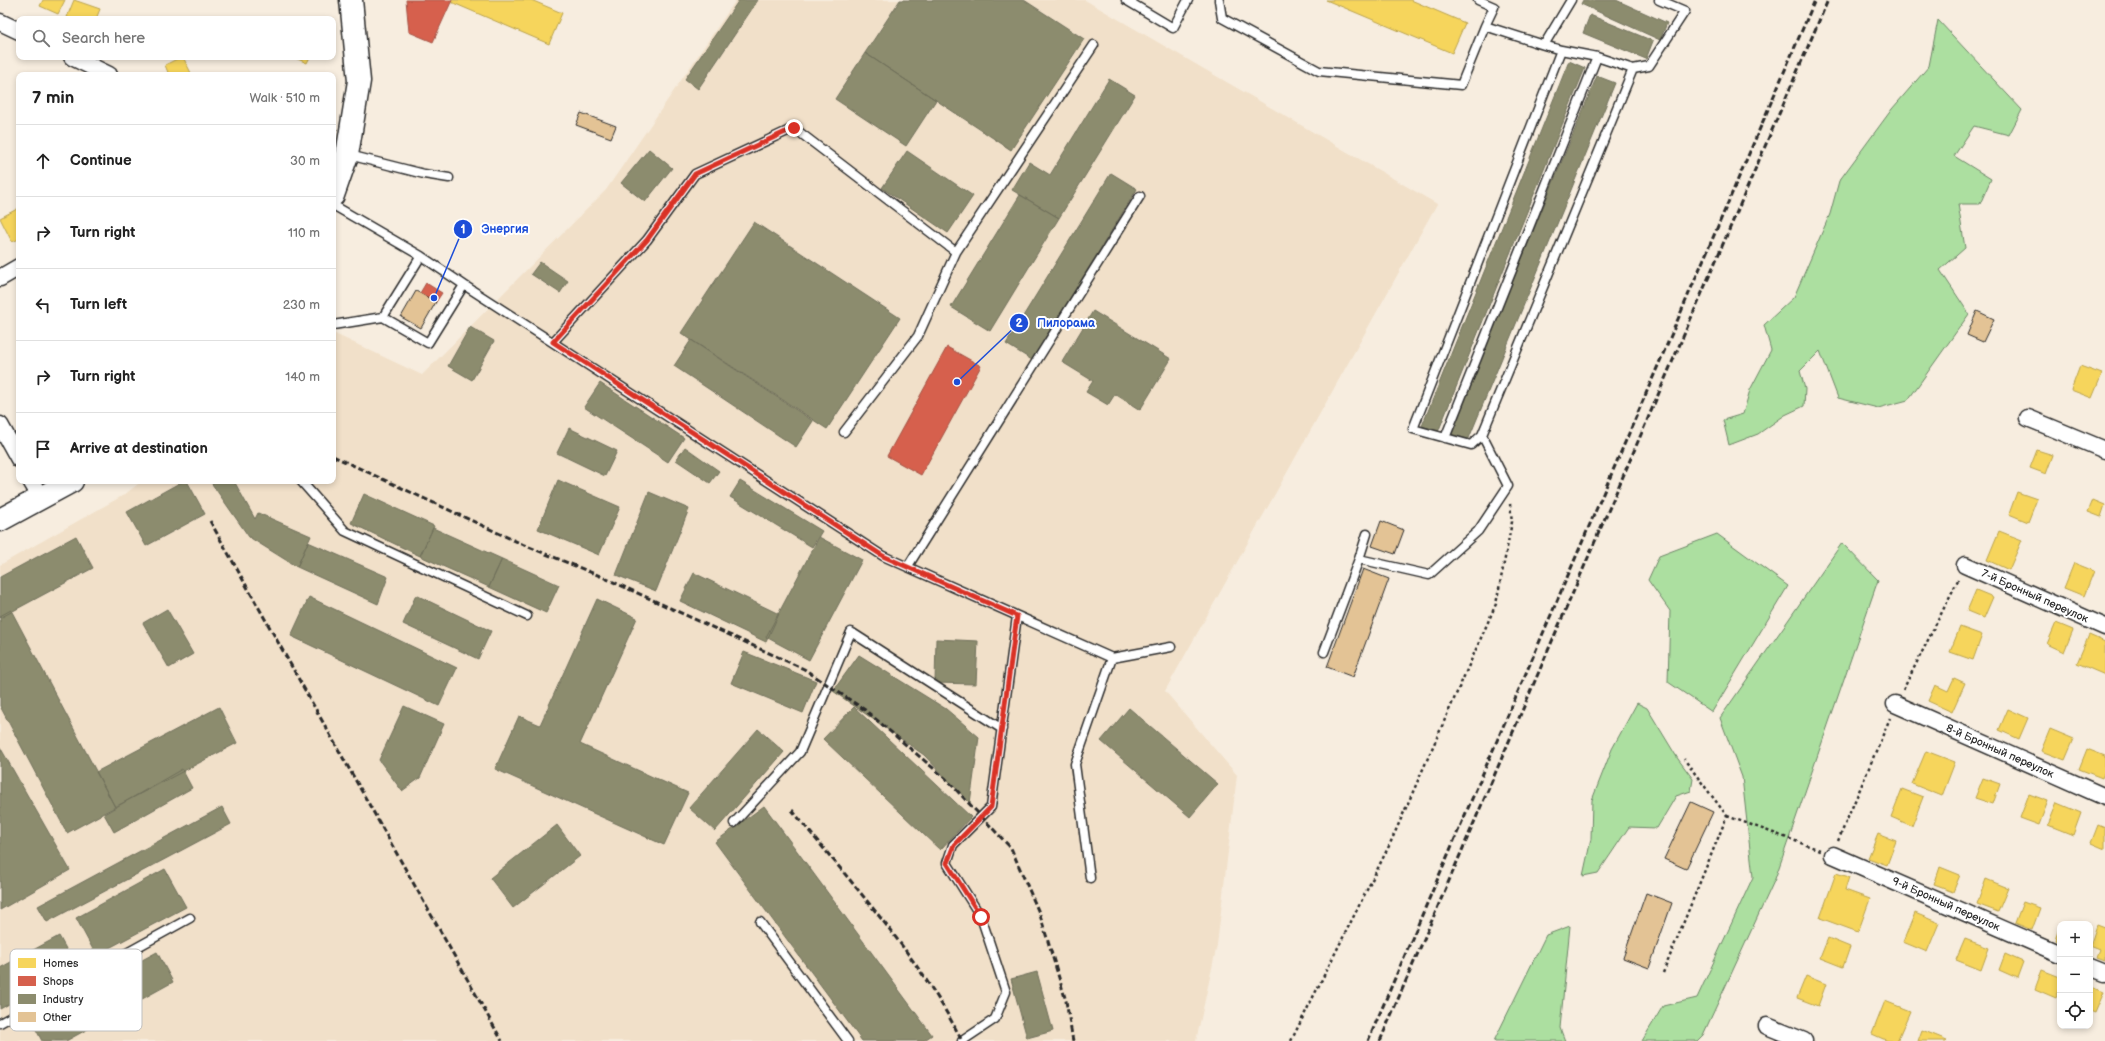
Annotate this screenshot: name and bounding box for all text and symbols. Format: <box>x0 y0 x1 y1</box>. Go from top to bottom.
search box <box>16 16 336 60</box>
icon: search <box>30 27 52 49</box>
text: Search here <box>62 29 145 48</box>
text: 7 min <box>32 88 74 108</box>
text: Walk · 510 m <box>249 90 320 106</box>
route end <box>785 119 803 137</box>
icon: ahead <box>32 150 54 172</box>
text: Continue <box>70 151 132 170</box>
text: 30 m <box>290 153 320 169</box>
callout: Энергия <box>453 217 536 241</box>
icon: right <box>32 222 54 244</box>
text: 1 <box>460 222 466 237</box>
text: Энергия <box>481 222 529 237</box>
text: Turn right <box>70 223 135 242</box>
text: 110 m <box>288 225 320 241</box>
icon: left <box>32 294 54 316</box>
text: Turn left <box>70 295 127 314</box>
text: 230 m <box>283 297 320 313</box>
callout: Пилорама <box>1009 311 1103 335</box>
text: 2 <box>1015 316 1023 331</box>
text: Пилорама <box>1037 316 1096 331</box>
icon: right <box>32 366 54 388</box>
text: Turn right <box>70 367 135 386</box>
text: 140 m <box>285 369 320 385</box>
icon: arrive <box>32 438 54 460</box>
text: Arrive at destination <box>70 439 208 458</box>
street label: 7-й Бронный переулок <box>1980 567 2091 626</box>
street label: 8-й Бронный переулок <box>1944 721 2056 781</box>
street label: 9-й Бронный переулок <box>1890 874 2002 934</box>
route start <box>972 908 990 926</box>
map controls <box>2057 921 2093 1029</box>
button: + <box>2057 921 2093 957</box>
legend <box>10 949 142 1031</box>
text: Homes <box>43 957 79 970</box>
button: − <box>2057 957 2093 993</box>
text: Shops <box>43 975 74 988</box>
text: Industry <box>43 993 83 1006</box>
button: locate <box>2057 993 2093 1029</box>
text: Other <box>43 1011 72 1024</box>

